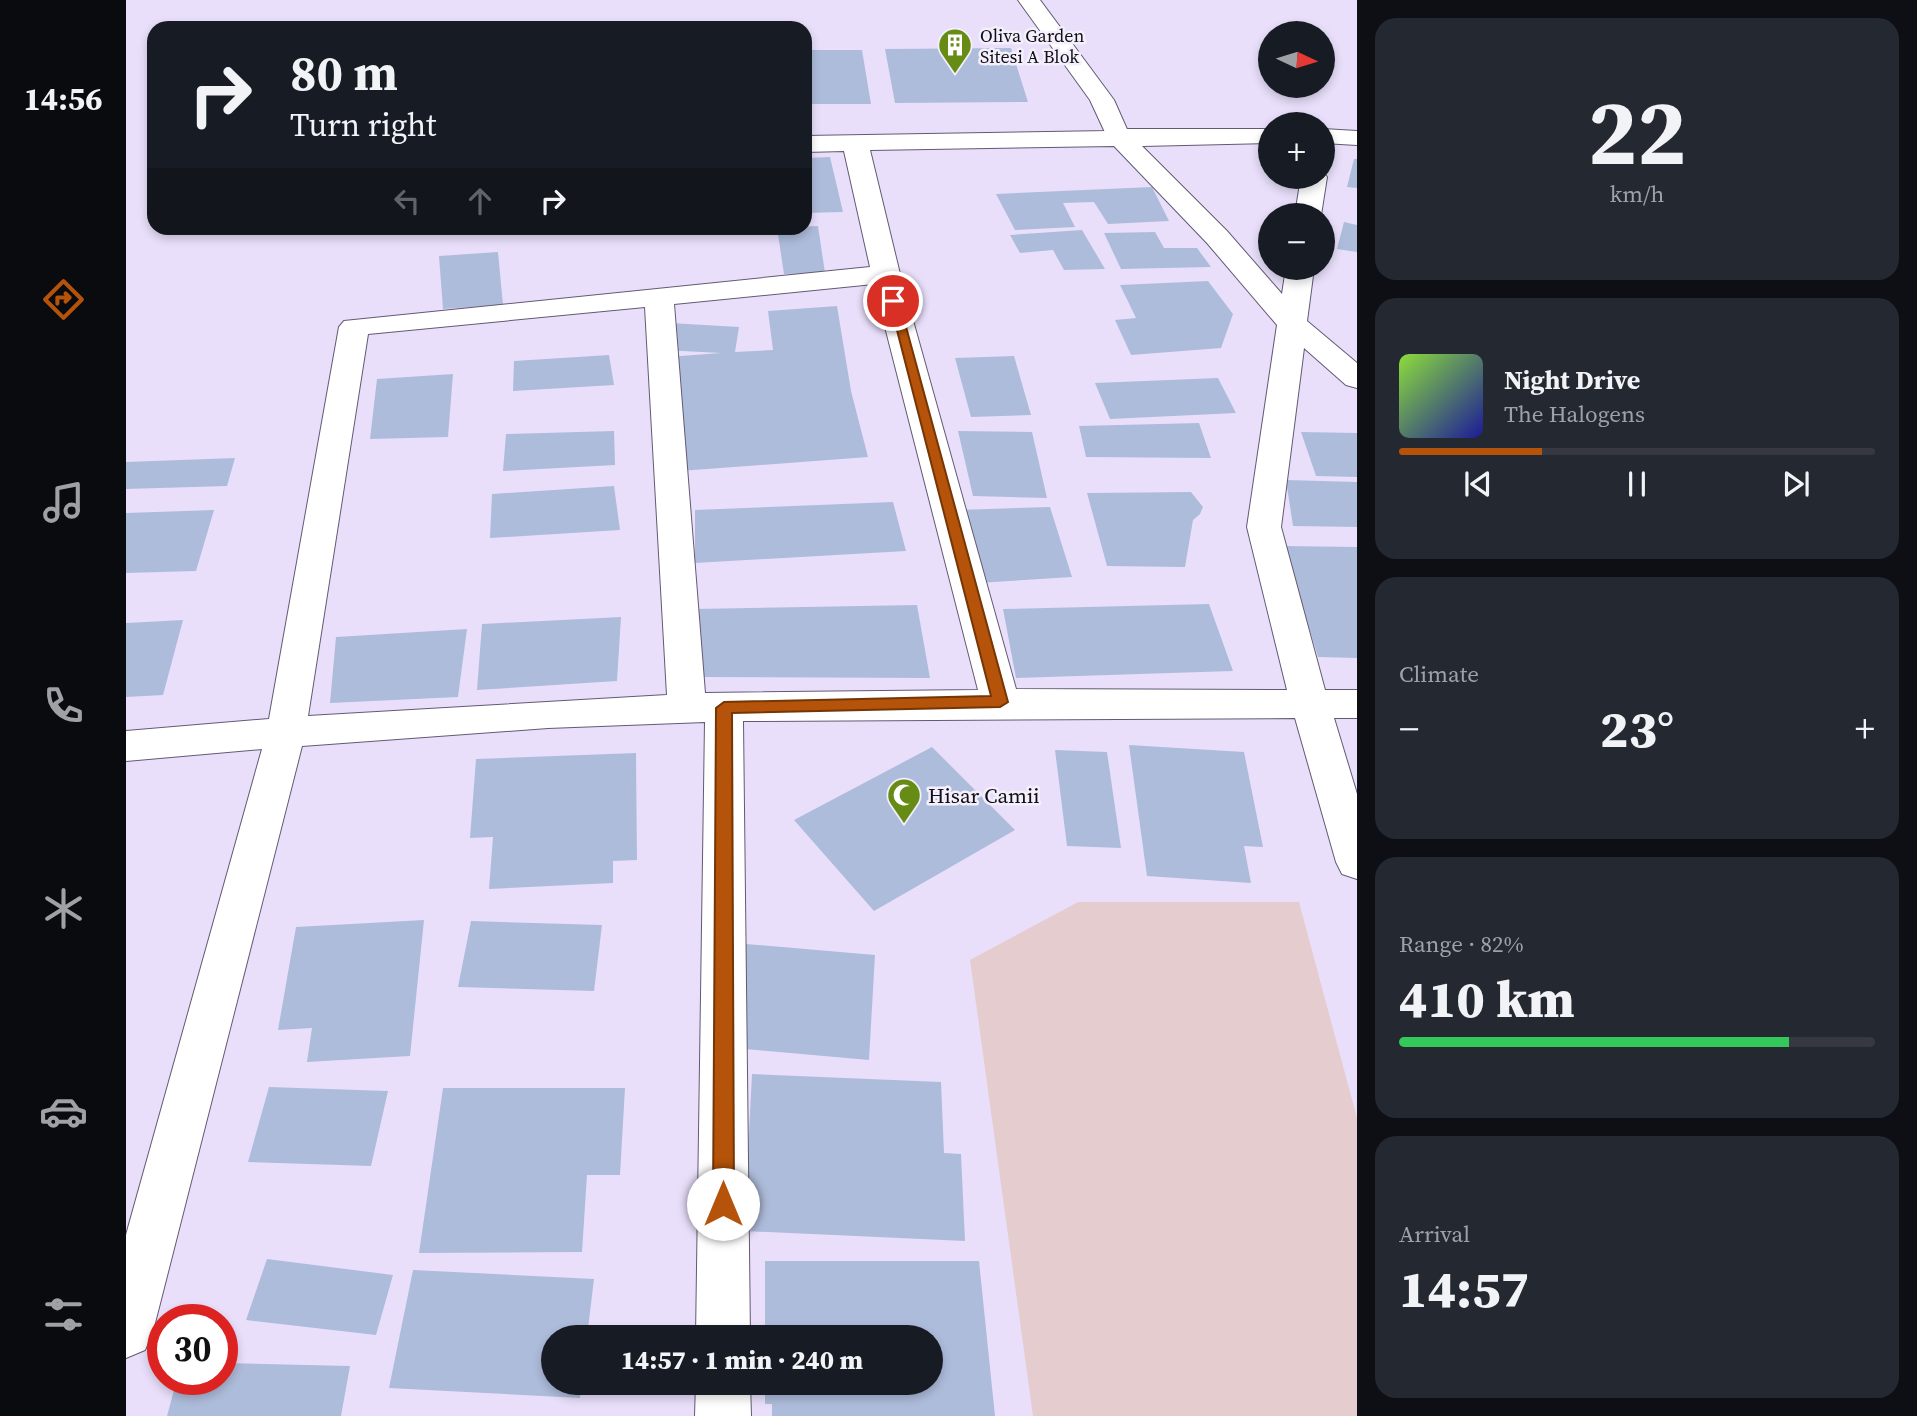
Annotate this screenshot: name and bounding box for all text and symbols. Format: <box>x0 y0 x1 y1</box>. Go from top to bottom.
north arrow <box>1258 21 1335 98</box>
map controls <box>1258 21 1335 280</box>
place label: Oliva Garden Sitesi A Blok <box>980 23 1085 69</box>
building icon: Oliva Garden Sitesi A Blok <box>936 26 974 75</box>
text: 80 m <box>290 39 398 106</box>
icon: right <box>175 49 266 140</box>
text: 22 <box>1588 70 1686 194</box>
text: 14:56 <box>24 77 102 121</box>
text: Turn right <box>290 103 436 147</box>
button: + <box>1258 112 1335 189</box>
text: km/h <box>1610 178 1664 210</box>
icon: left <box>388 182 426 220</box>
icon: ahead <box>461 182 499 220</box>
icon: right <box>534 182 572 220</box>
button: − <box>1258 203 1335 280</box>
pin <box>863 271 923 331</box>
icon: directions <box>39 275 88 324</box>
icon: arrive <box>874 282 912 320</box>
text: Night Drive <box>1504 362 1640 398</box>
text: The Halogens <box>1504 398 1645 430</box>
icon: previous <box>1459 465 1497 503</box>
icon: pause <box>1618 465 1656 503</box>
icon: next <box>1777 465 1815 503</box>
icon: music <box>39 478 88 527</box>
text: Climate <box>1399 658 1479 690</box>
icon: phone <box>39 681 88 730</box>
text: 23° <box>1600 693 1674 764</box>
text: − <box>1399 703 1419 755</box>
text: + <box>1855 703 1875 755</box>
mosque icon: Hisar Camii <box>885 776 923 825</box>
place label: Hisar Camii <box>928 781 1040 810</box>
icon: climate <box>39 884 88 933</box>
text: Range · 82% <box>1399 928 1524 960</box>
text: 410 km <box>1399 963 1575 1034</box>
icon: car <box>39 1087 88 1136</box>
position arrow <box>686 1167 760 1241</box>
text: Arrival <box>1399 1218 1470 1250</box>
text: 14:57 <box>1399 1253 1529 1324</box>
icon: filters <box>39 1290 88 1339</box>
speed limit sign: 30 <box>147 1304 238 1395</box>
text: 14:57 · 1 min · 240 m <box>621 1342 863 1378</box>

